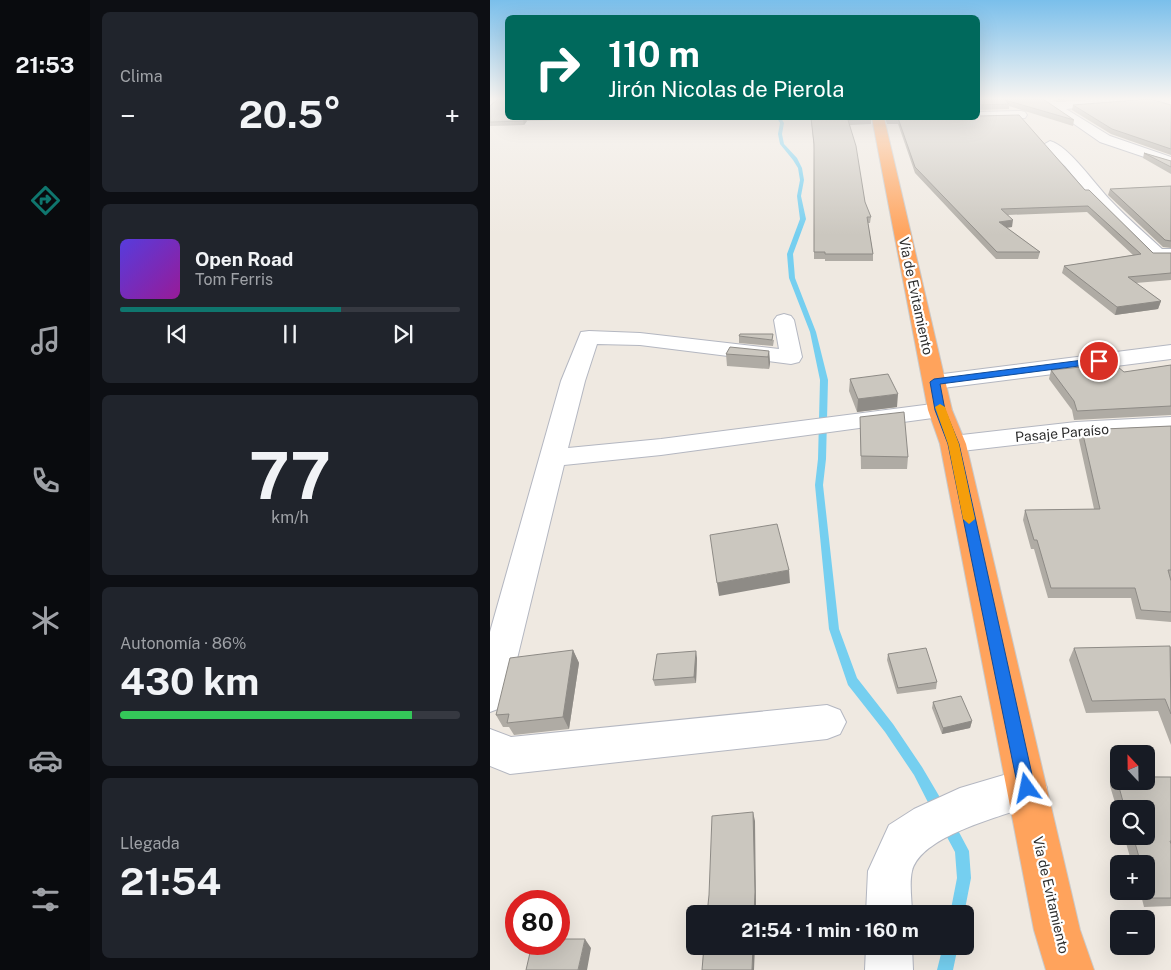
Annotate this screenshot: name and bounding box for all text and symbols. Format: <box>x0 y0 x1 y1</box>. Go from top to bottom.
text: 110 m <box>608 34 700 75</box>
icon: right <box>525 35 590 100</box>
text: 21:53 <box>16 52 74 78</box>
text: Clima <box>120 67 163 86</box>
text: Jirón Nicolas de Pierola <box>608 76 844 102</box>
text: 20.5° <box>239 92 341 137</box>
text: − <box>120 99 136 132</box>
text: + <box>444 99 460 132</box>
icon: directions <box>28 183 63 218</box>
street label: Vía de Evitamiento <box>896 236 936 356</box>
text: Open Road <box>195 248 293 270</box>
text: Tom Ferris <box>195 270 273 289</box>
icon: previous <box>163 320 191 348</box>
icon: pause <box>276 320 304 348</box>
icon: next <box>389 320 417 348</box>
icon: music <box>28 323 63 358</box>
pin <box>1078 340 1120 382</box>
icon: arrive <box>1085 347 1113 375</box>
street label: Pasaje Paraíso <box>1014 421 1110 445</box>
text: 77 <box>249 437 331 514</box>
icon: phone <box>28 463 63 498</box>
text: km/h <box>271 508 309 527</box>
icon: climate <box>28 603 63 638</box>
text: Autonomía · 86% <box>120 634 246 653</box>
text: 430 km <box>120 659 259 704</box>
icon: car <box>28 743 63 778</box>
north arrow <box>1110 745 1155 790</box>
map controls <box>1110 745 1155 955</box>
position arrow <box>1000 761 1052 813</box>
button: search <box>1110 800 1155 845</box>
text: Llegada <box>120 834 180 853</box>
street label: Vía de Evitamiento <box>1030 835 1072 955</box>
button: + <box>1110 855 1155 900</box>
text: 21:54 <box>120 859 221 904</box>
icon: filters <box>28 882 63 917</box>
speed limit sign: 80 <box>505 890 570 955</box>
button: − <box>1110 910 1155 955</box>
text: 21:54 · 1 min · 160 m <box>741 919 919 941</box>

